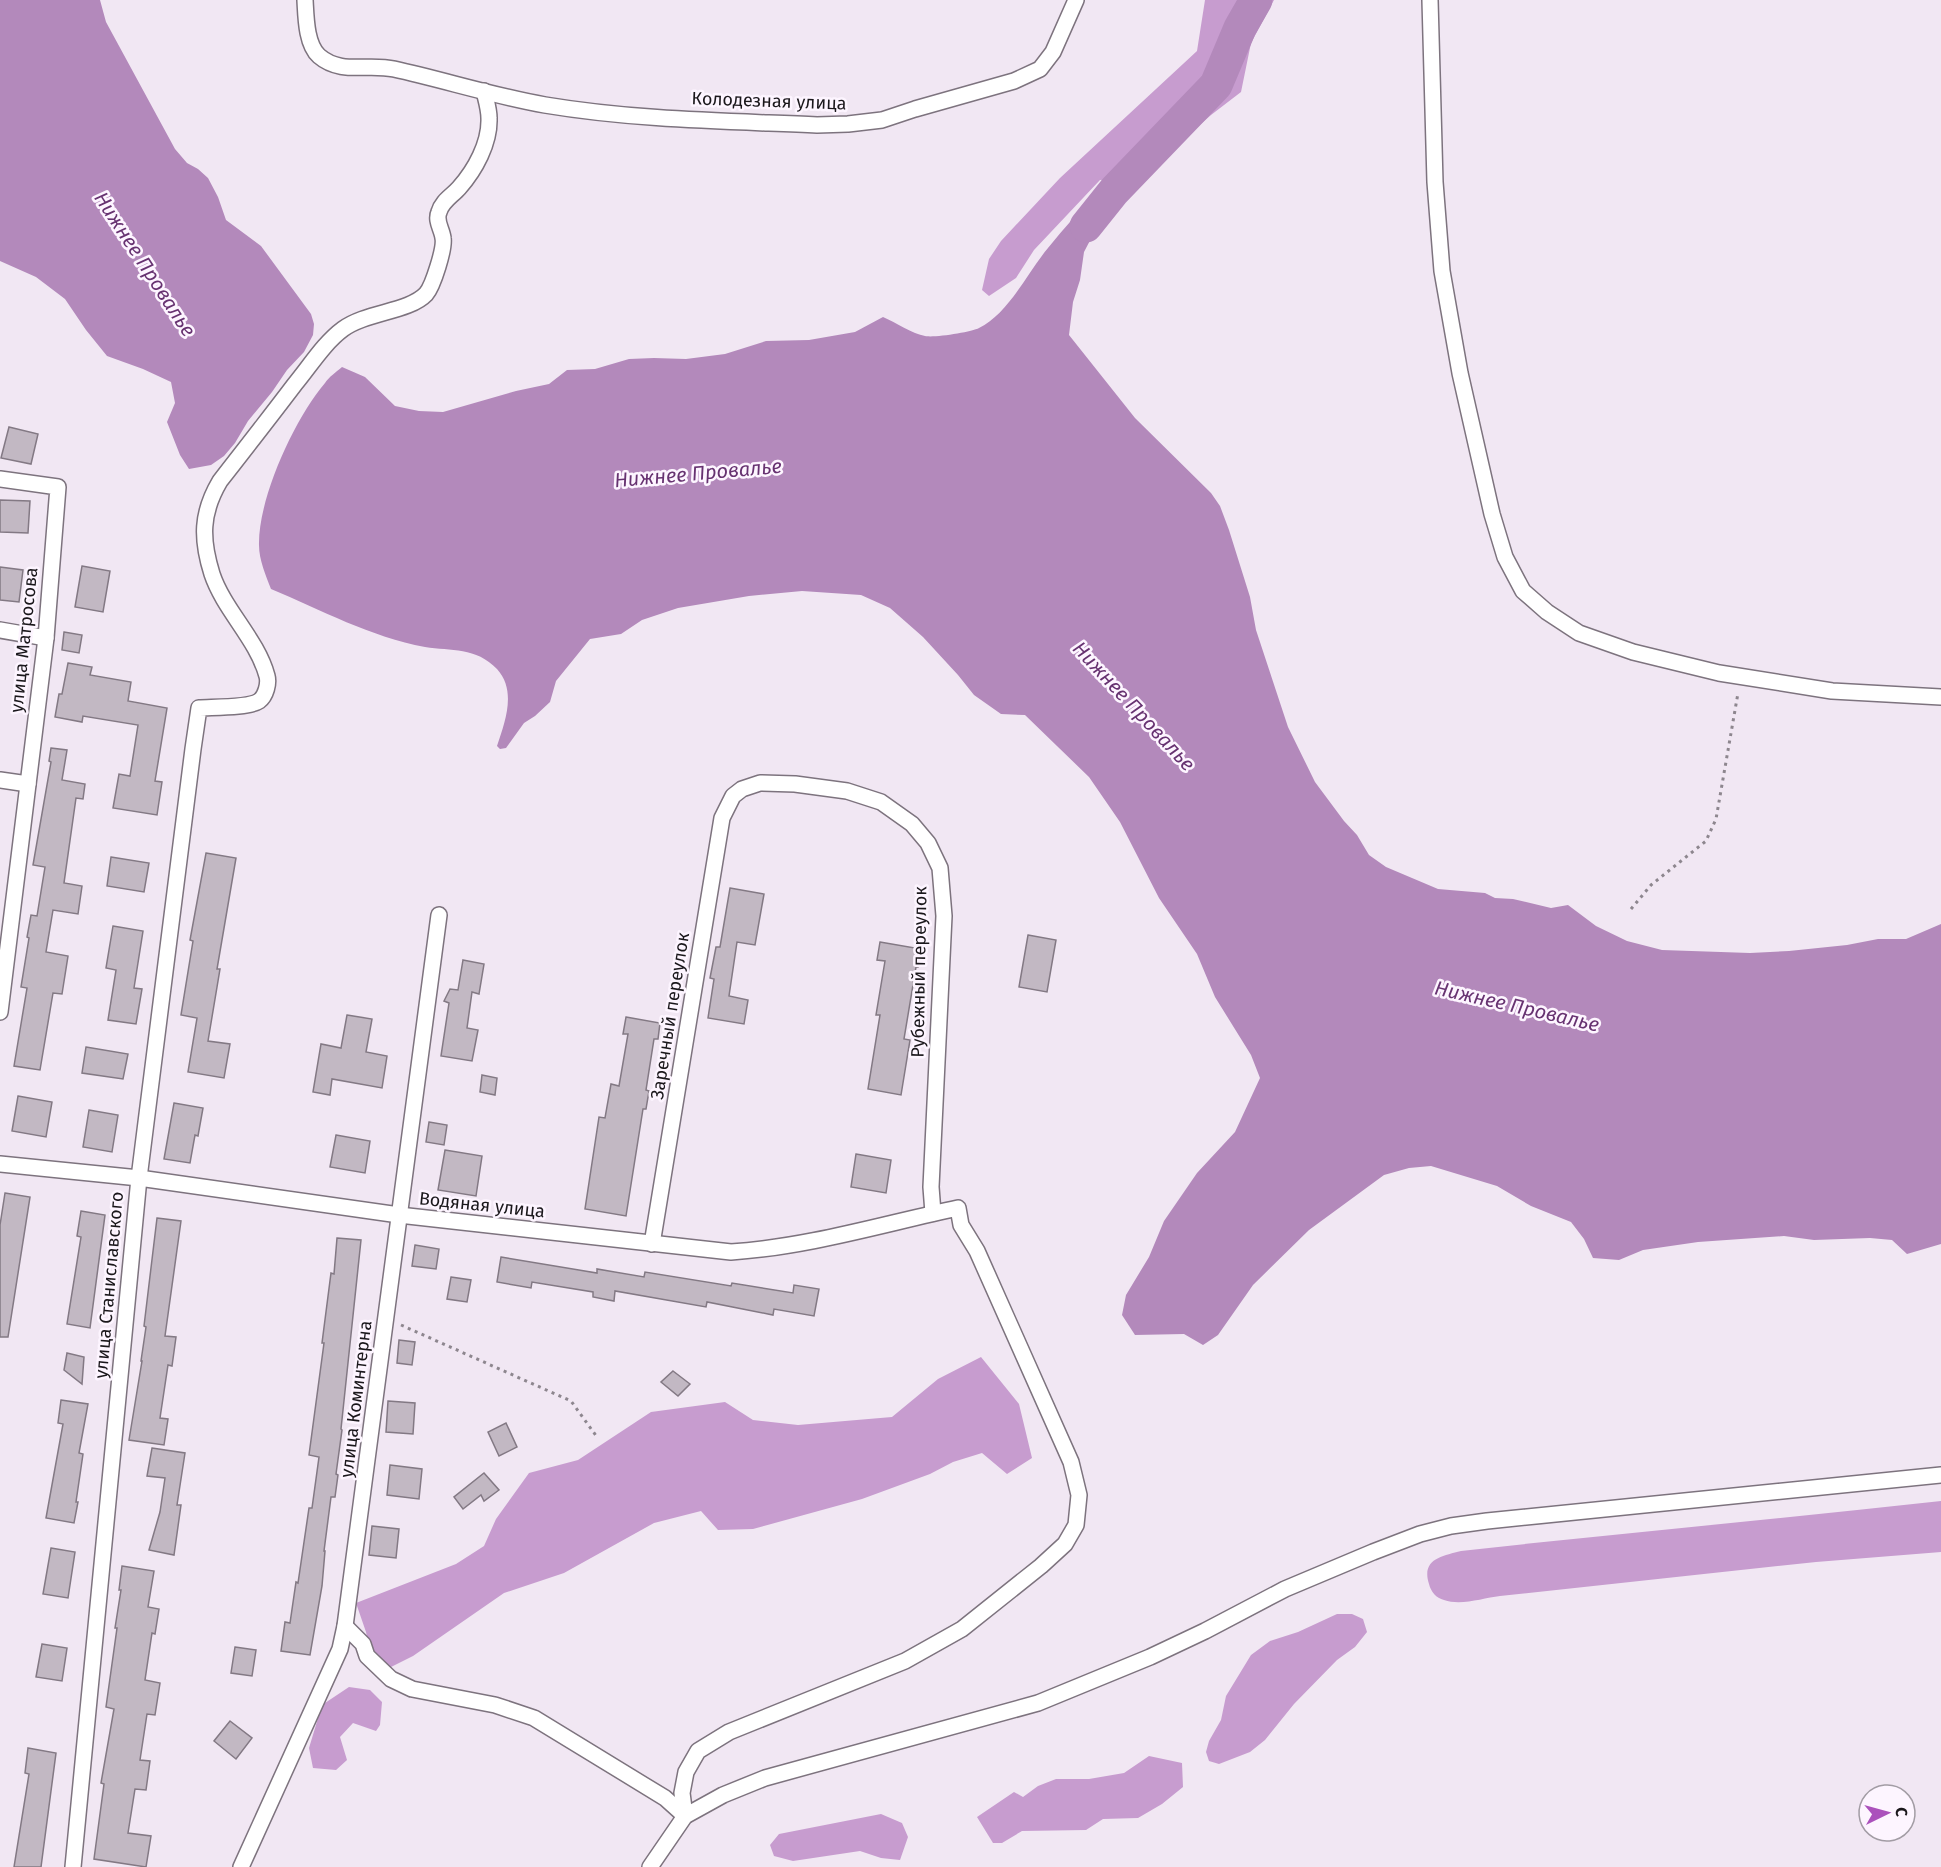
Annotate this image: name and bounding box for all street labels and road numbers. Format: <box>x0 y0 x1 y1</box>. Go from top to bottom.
street label: Колодезная улица <box>691 87 847 115</box>
street label: улица Матросова <box>5 566 43 714</box>
street label: Рубежный переулок <box>907 885 932 1058</box>
street label: Заречный переулок <box>646 930 694 1101</box>
street label: Водяная улица <box>418 1187 546 1223</box>
street label: улица Станиславского <box>90 1191 128 1379</box>
street label: улица Коминтерна <box>335 1319 377 1479</box>

